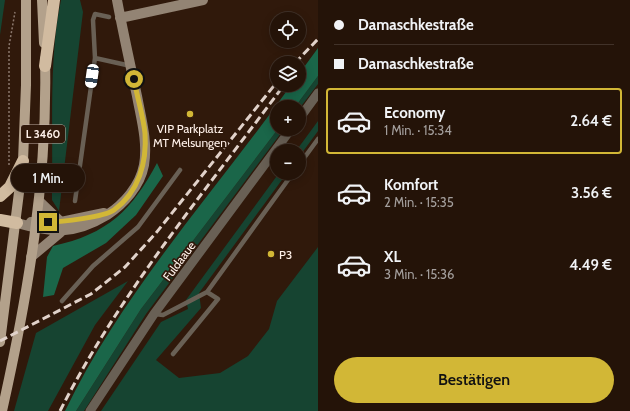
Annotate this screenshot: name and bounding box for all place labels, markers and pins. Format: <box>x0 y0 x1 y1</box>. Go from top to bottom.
marker: VIP Parkplatz MT Melsungen <box>185 109 195 119</box>
place label: VIP Parkplatz MT Melsungen <box>153 121 227 150</box>
place label: P3 <box>279 247 292 262</box>
marker: P3 <box>266 249 276 259</box>

